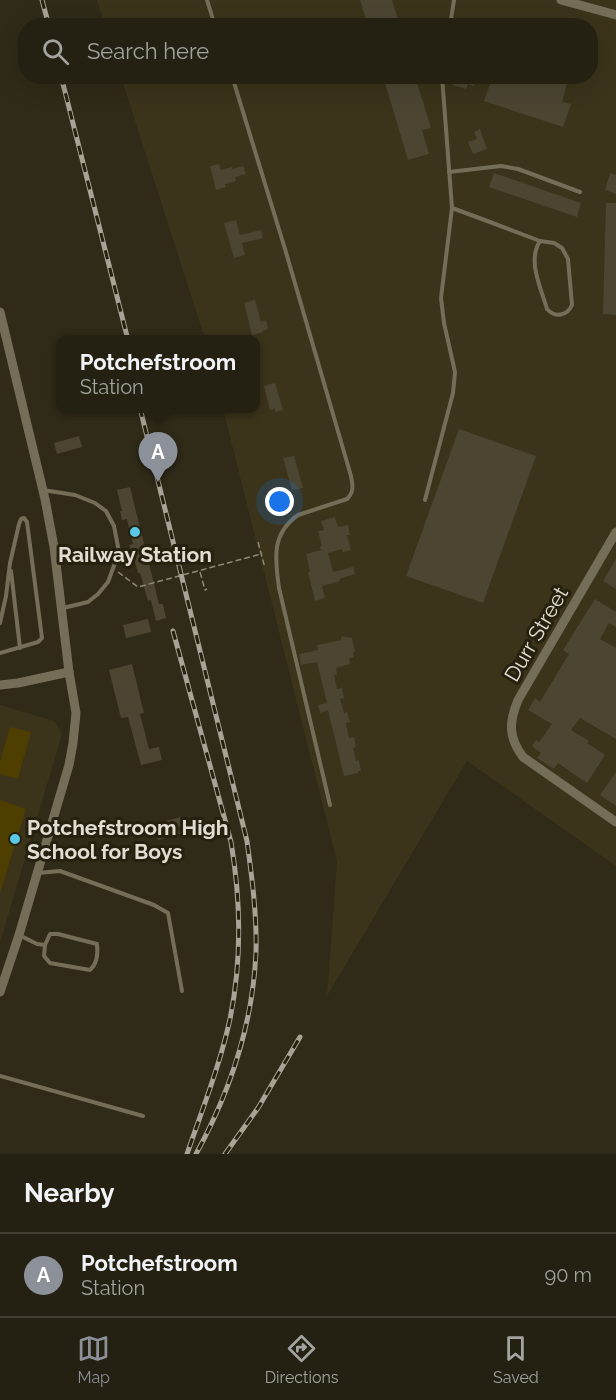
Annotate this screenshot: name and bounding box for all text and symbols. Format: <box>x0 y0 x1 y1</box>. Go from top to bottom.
search box <box>18 18 598 84</box>
icon: search <box>39 35 72 68</box>
text: Search here <box>87 38 209 64</box>
popup <box>56 335 260 413</box>
text: Potchefstroom <box>80 349 236 375</box>
text: Station <box>80 375 144 399</box>
pin: A <box>138 432 178 482</box>
your location <box>265 487 294 516</box>
marker: Railway Station <box>128 525 142 539</box>
place label: Railway Station <box>58 542 212 567</box>
street label: Durr Street <box>499 582 573 686</box>
place label: Potchefstroom High School for Boys <box>27 815 229 864</box>
marker: Potchefstroom High School for Boys <box>8 832 22 846</box>
text: Nearby <box>24 1178 114 1208</box>
text: Potchefstroom <box>81 1250 238 1276</box>
text: A <box>37 1263 50 1287</box>
text: 90 m <box>545 1263 592 1287</box>
text: Station <box>81 1276 145 1300</box>
tab: Map <box>77 1332 110 1387</box>
tab: Directions <box>265 1332 339 1387</box>
tab: Saved <box>493 1332 539 1387</box>

